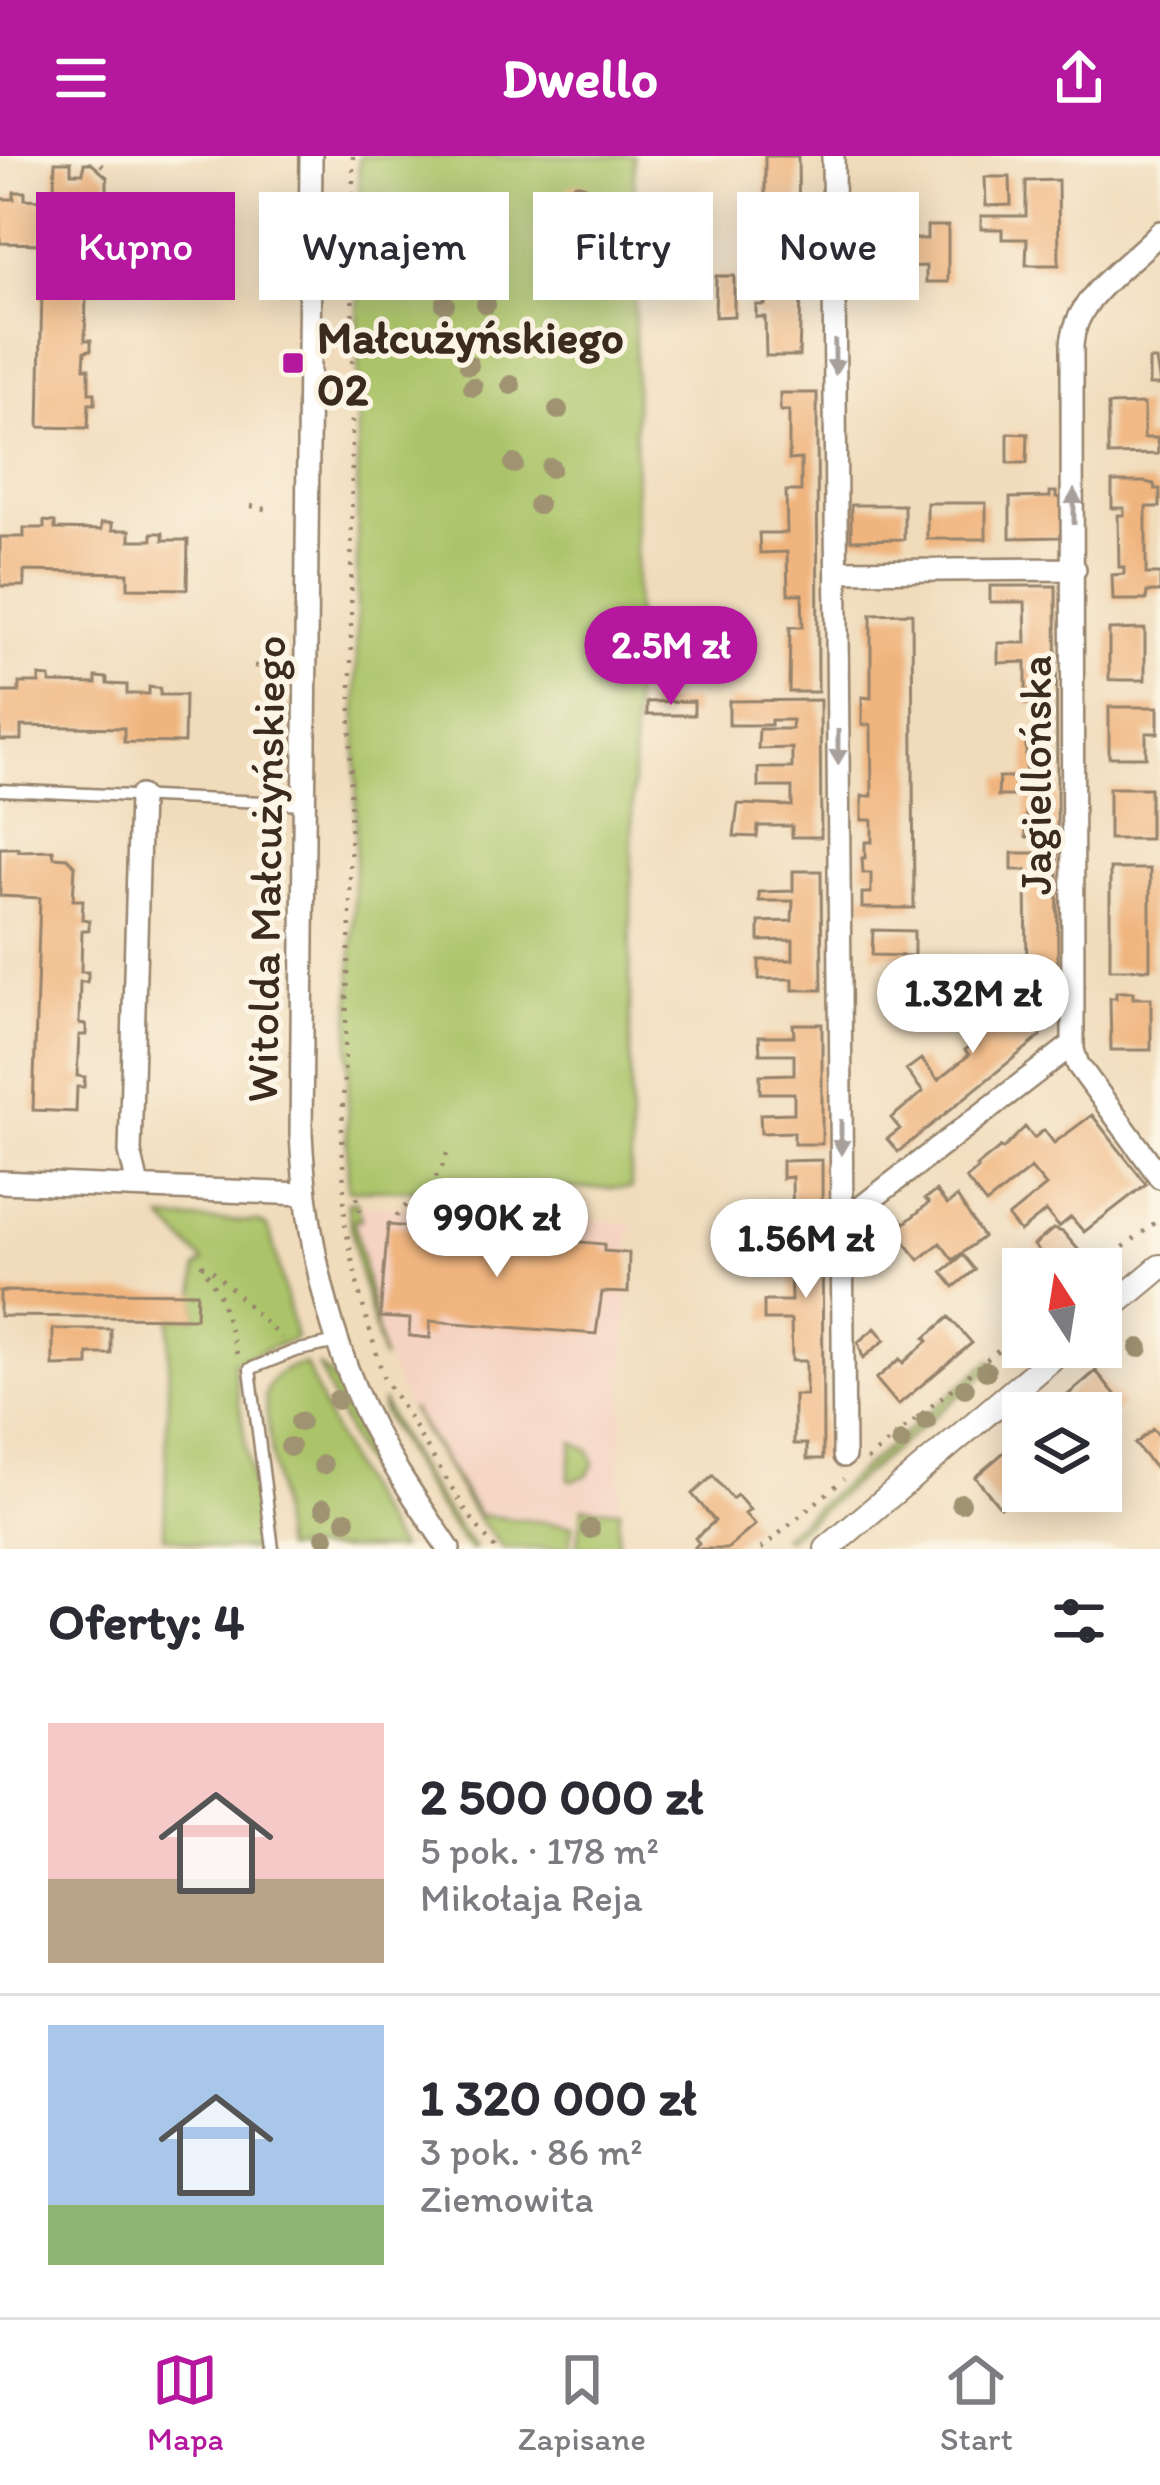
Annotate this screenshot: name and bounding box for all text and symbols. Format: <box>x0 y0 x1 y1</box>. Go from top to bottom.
icon: menu <box>48 45 114 111</box>
icon: share <box>1046 45 1112 111</box>
text: Dwello <box>502 46 658 111</box>
chip: Kupno <box>36 192 235 300</box>
chip: Wynajem <box>259 192 509 300</box>
chip: Filtry <box>533 192 713 300</box>
chip: Nowe <box>737 192 919 300</box>
place label: Małcużyńskiego 02 <box>317 310 624 416</box>
one-way arrow <box>825 339 845 377</box>
marker: Małcużyńskiego 02 <box>280 350 306 376</box>
one-way arrow <box>1064 487 1084 525</box>
pin: 2.5M zł <box>560 606 782 708</box>
text: 2.5M zł <box>611 621 731 668</box>
street label: Witolda Małcużyńskiego <box>234 635 296 1103</box>
street label: Jagiellońska <box>1008 655 1062 895</box>
one-way arrow <box>828 729 848 767</box>
pin: 1.32M zł <box>849 954 1097 1056</box>
text: 1.32M zł <box>904 969 1042 1016</box>
one-way arrow <box>832 1119 851 1157</box>
pin: 990K zł <box>386 1178 608 1280</box>
text: 990K zł <box>433 1193 561 1240</box>
pin: 1.56M zł <box>682 1199 930 1301</box>
text: 1.56M zł <box>737 1214 875 1261</box>
north arrow <box>1002 1248 1122 1368</box>
map controls <box>1002 1248 1122 1512</box>
button: layers <box>1002 1392 1122 1512</box>
icon: filters <box>1046 1588 1112 1654</box>
text: Oferty: 4 <box>48 1591 244 1652</box>
text: 2 500 000 zł <box>420 1766 703 1827</box>
icon: home <box>144 1771 288 1915</box>
text: 5 pok. · 178 m² <box>420 1827 659 1874</box>
text: Mikołaja Reja <box>420 1874 643 1921</box>
text: 1 320 000 zł <box>420 2067 697 2128</box>
icon: home <box>144 2073 288 2217</box>
text: 3 pok. · 86 m² <box>420 2128 643 2175</box>
text: Ziemowita <box>420 2175 594 2222</box>
tab: Mapa <box>147 2347 224 2458</box>
tab: Zapisane <box>518 2347 646 2458</box>
tab: Start <box>940 2347 1013 2458</box>

